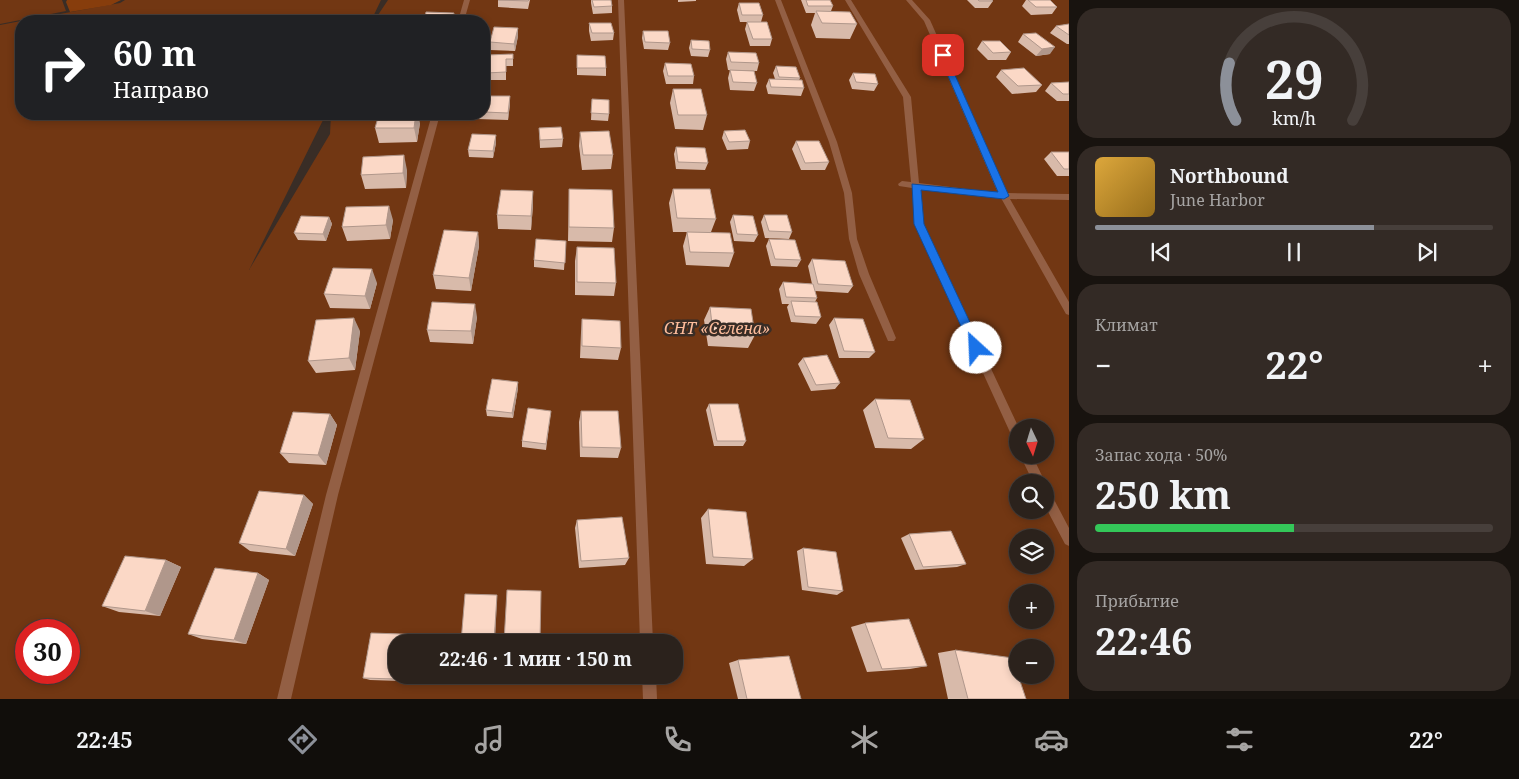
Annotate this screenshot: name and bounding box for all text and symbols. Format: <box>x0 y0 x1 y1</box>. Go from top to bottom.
text: 60 m <box>113 29 196 76</box>
pin <box>922 34 964 76</box>
icon: right <box>30 35 95 100</box>
icon: arrive <box>929 41 957 69</box>
text: 29 <box>1265 43 1323 114</box>
text: Направо <box>113 74 209 104</box>
text: km/h <box>1272 106 1316 130</box>
text: Northbound <box>1170 163 1289 189</box>
text: June Harbor <box>1170 189 1265 211</box>
icon: previous <box>1147 238 1175 266</box>
icon: pause <box>1280 238 1308 266</box>
icon: next <box>1413 238 1441 266</box>
text: Климат <box>1095 314 1158 336</box>
park label: СНТ «Селена» <box>664 317 770 339</box>
position arrow <box>949 321 1001 373</box>
text: 22° <box>1265 338 1323 390</box>
text: − <box>1095 346 1111 384</box>
text: + <box>1477 346 1493 384</box>
north arrow <box>1009 419 1054 464</box>
map controls <box>1009 419 1054 684</box>
text: Запас хода · 50% <box>1095 444 1227 466</box>
text: 250 km <box>1095 468 1231 520</box>
button: search <box>1009 474 1054 519</box>
button: layers <box>1009 529 1054 574</box>
button: + <box>1009 584 1054 629</box>
text: Прибытие <box>1095 590 1179 612</box>
text: 22:46 <box>1095 614 1192 666</box>
speed limit sign: 30 <box>15 619 80 684</box>
button: − <box>1009 639 1054 684</box>
text: 22:46 · 1 мин · 150 m <box>439 646 632 672</box>
icon: directions <box>285 722 320 757</box>
icon: music <box>472 722 507 757</box>
icon: phone <box>660 722 695 757</box>
icon: climate <box>847 722 882 757</box>
icon: car <box>1034 722 1069 757</box>
icon: filters <box>1222 722 1257 757</box>
text: 22:45 <box>76 724 133 754</box>
text: 22° <box>1409 724 1443 754</box>

